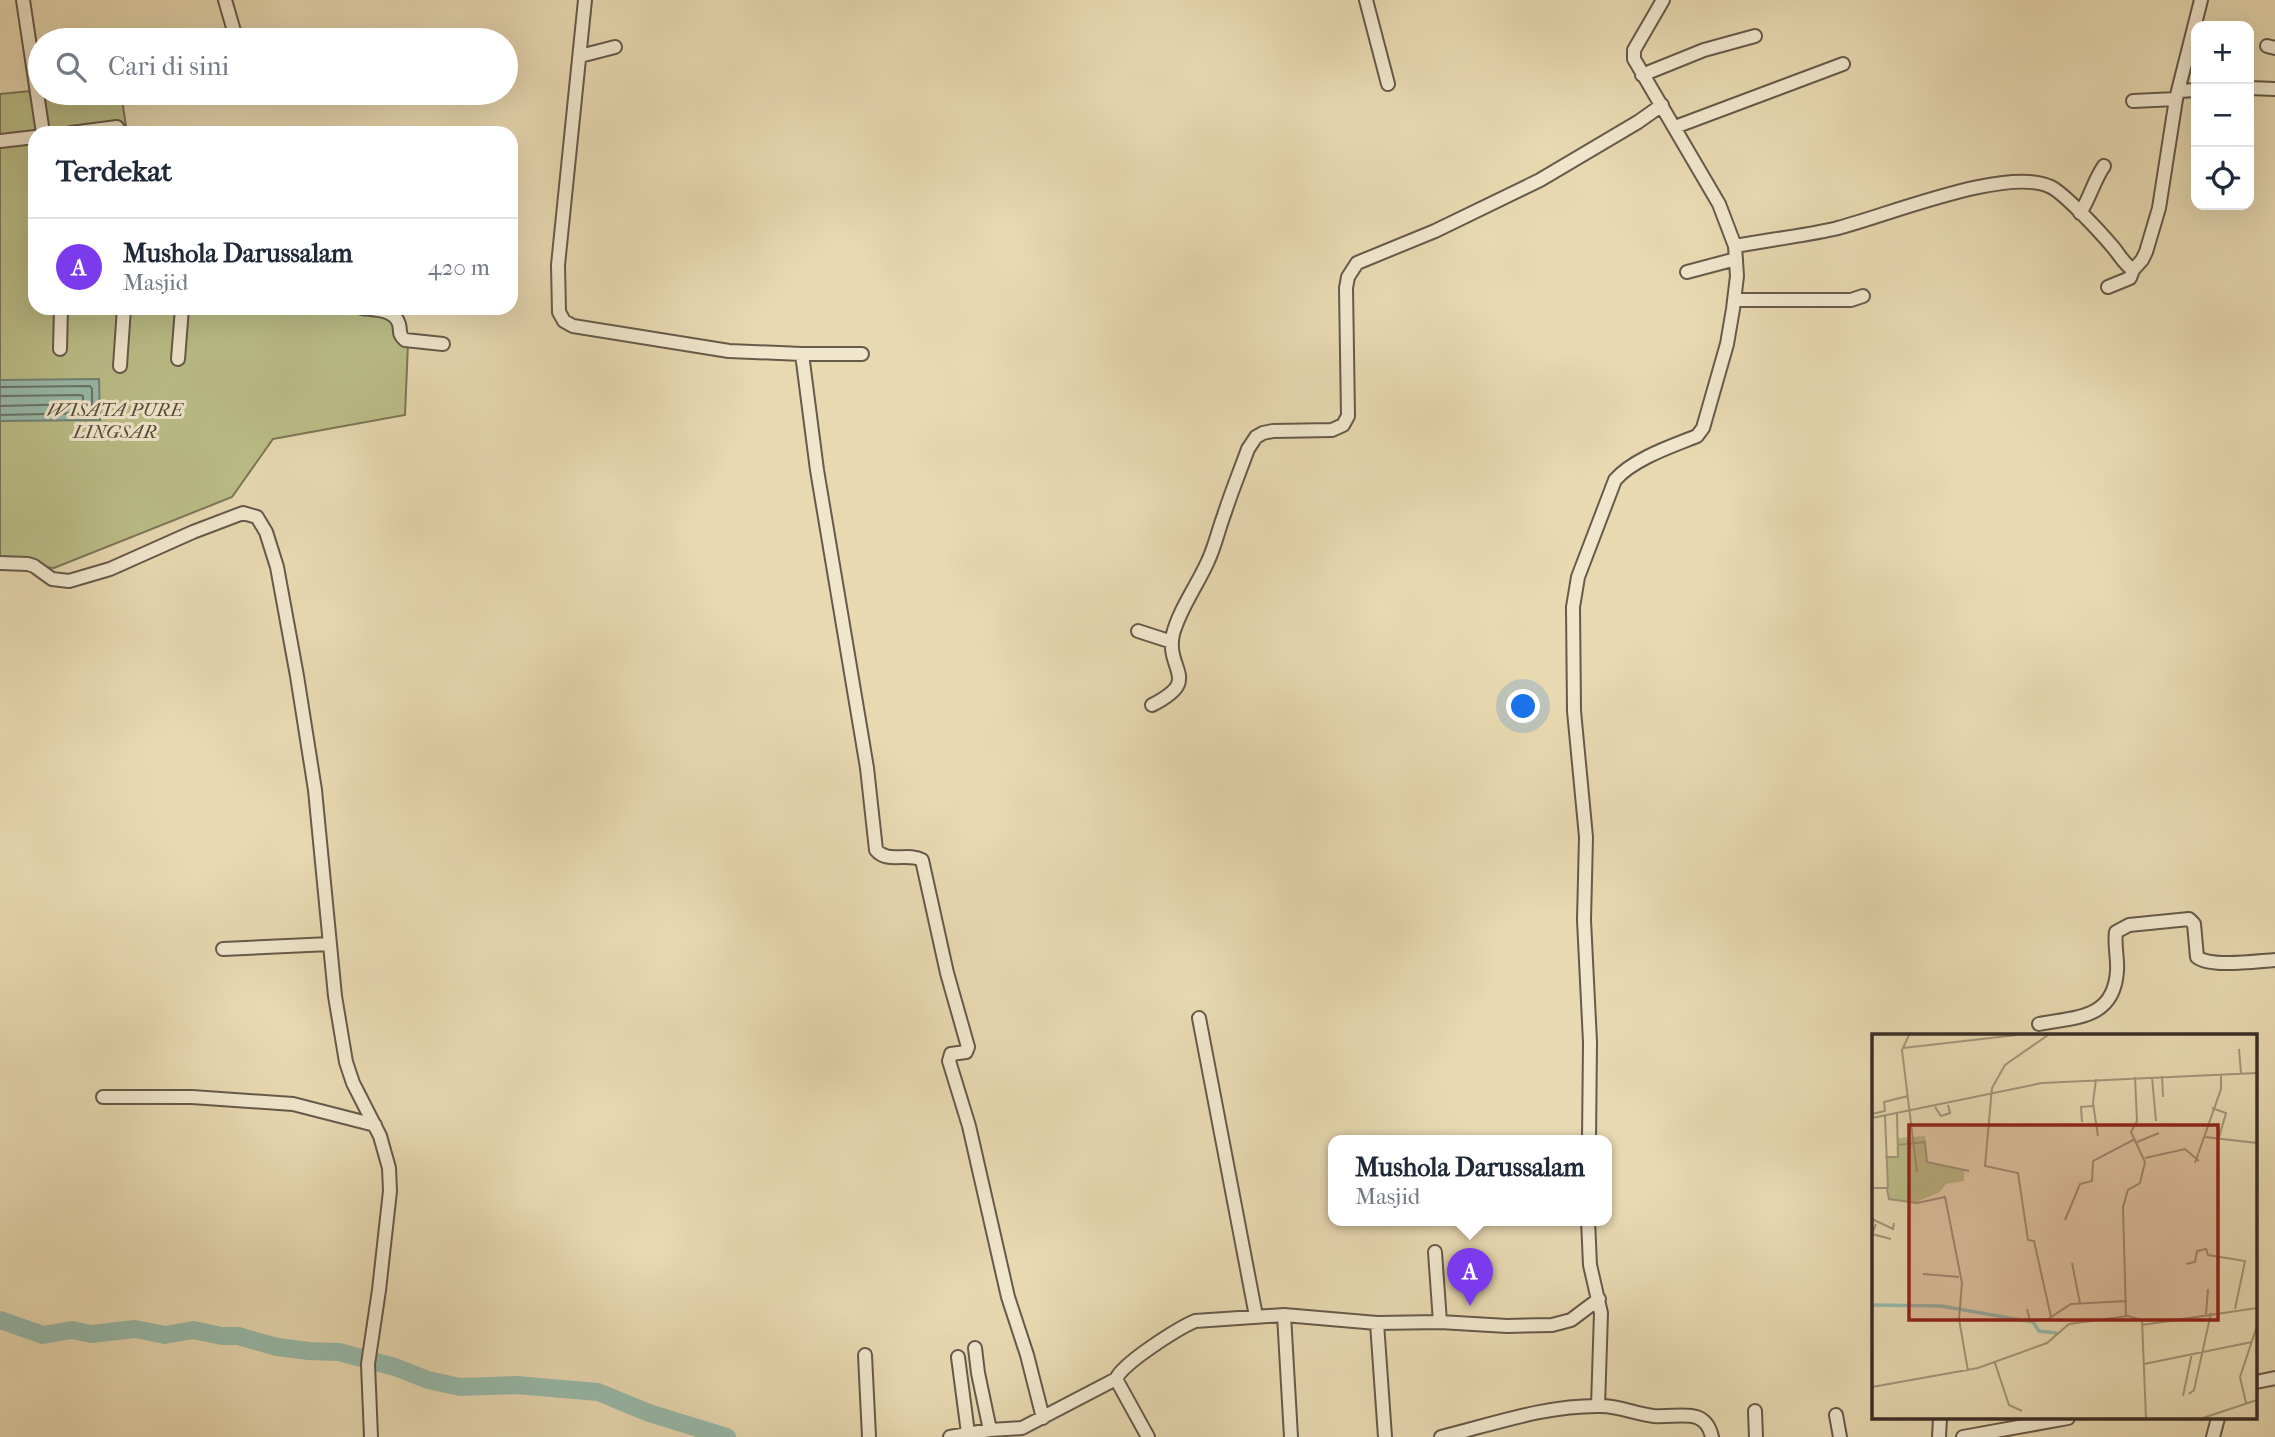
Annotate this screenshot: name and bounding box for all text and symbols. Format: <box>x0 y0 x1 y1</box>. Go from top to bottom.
map controls <box>2191 21 2254 210</box>
button: + <box>2191 21 2254 84</box>
search box <box>28 28 518 105</box>
icon: search <box>52 48 90 86</box>
text: Cari di sini <box>108 51 229 82</box>
button: − <box>2191 84 2254 147</box>
button: locate <box>2191 147 2254 210</box>
text: Terdekat <box>56 154 172 189</box>
text: Mushola Darussalam <box>123 238 353 269</box>
text: A <box>72 254 86 281</box>
text: 420 m <box>428 254 490 281</box>
text: Masjid <box>123 269 188 296</box>
park label: WISATA PURE LINGSAR <box>47 399 184 443</box>
your location <box>1506 689 1540 723</box>
inset map <box>1872 1034 2258 1420</box>
popup <box>1328 1135 1612 1226</box>
text: Mushola Darussalam <box>1355 1152 1585 1183</box>
text: Masjid <box>1355 1183 1420 1210</box>
pin: A <box>1447 1248 1493 1306</box>

